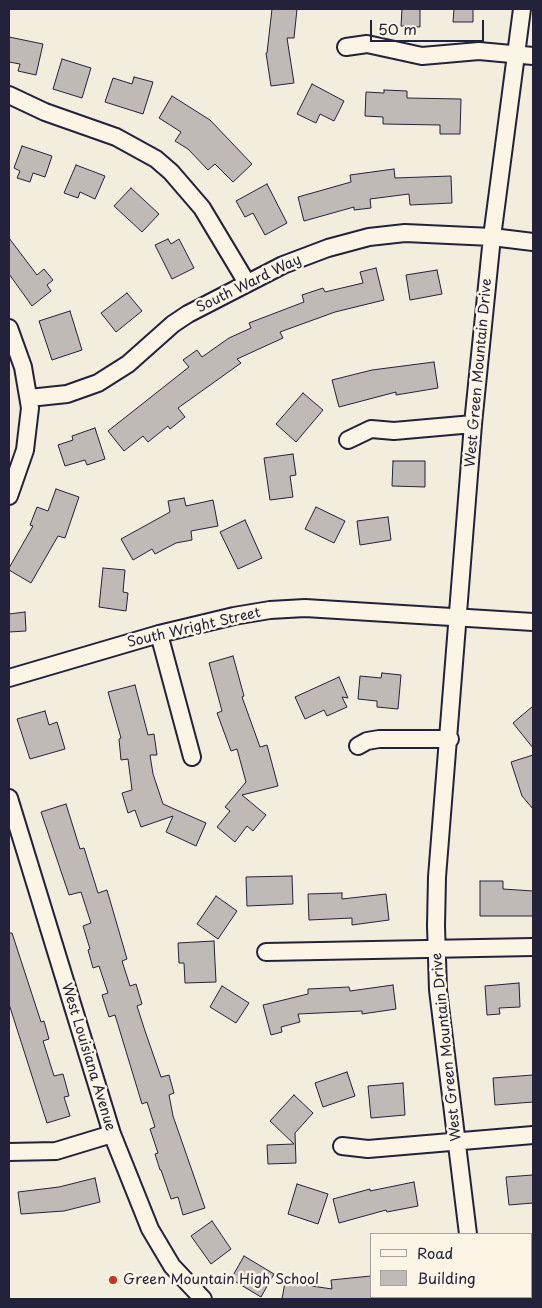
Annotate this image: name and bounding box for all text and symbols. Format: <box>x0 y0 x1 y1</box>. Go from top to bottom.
scale bar <box>372 10 486 42</box>
text: 50 m <box>378 17 417 40</box>
street label: South Ward Way <box>194 251 304 317</box>
street label: West Green Mountain Drive <box>462 278 496 468</box>
street label: South Wright Street <box>126 604 262 652</box>
street label: West Green Mountain Drive <box>429 952 465 1142</box>
street label: West Louisiana Avenue <box>58 981 118 1133</box>
legend <box>370 1233 532 1298</box>
text: Road <box>417 1241 453 1264</box>
text: Building <box>417 1266 476 1289</box>
place label: Green Mountain High School <box>123 1272 319 1288</box>
marker: Green Mountain High School <box>107 1274 119 1286</box>

